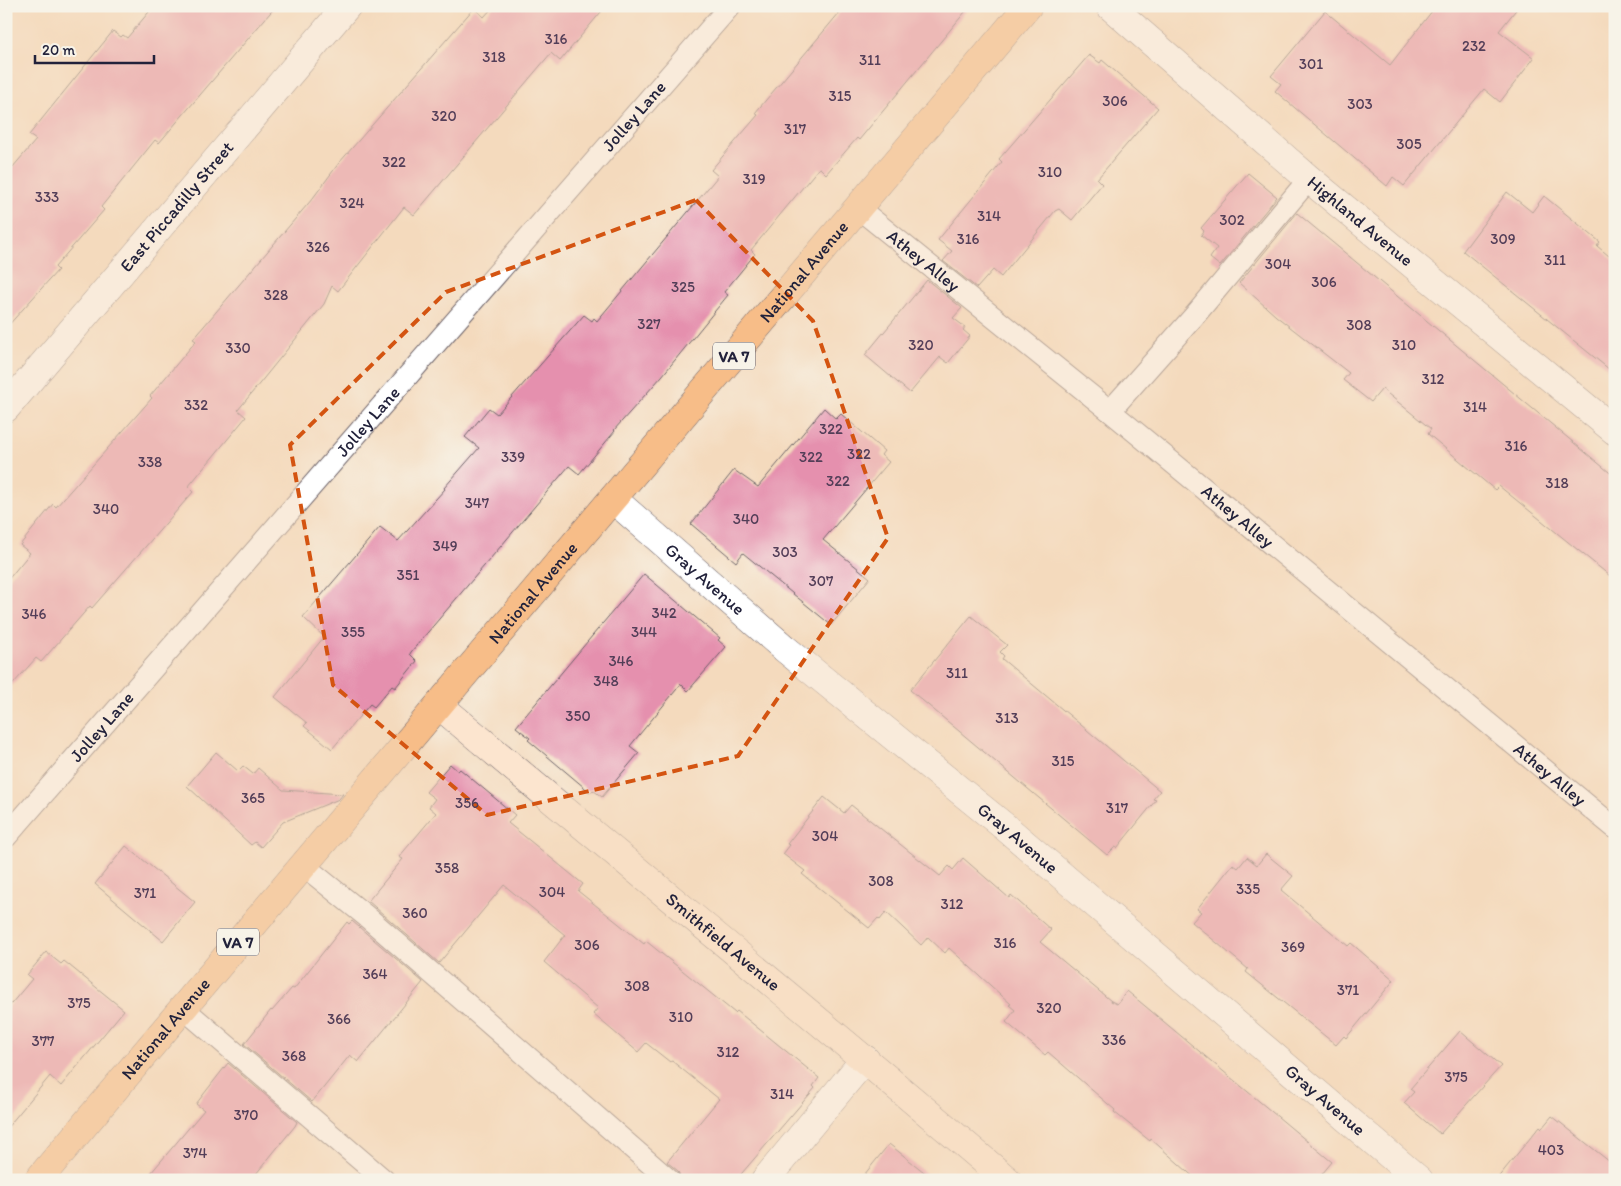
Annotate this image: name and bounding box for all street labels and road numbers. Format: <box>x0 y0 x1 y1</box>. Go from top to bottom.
street label: Jolley Lane <box>597 76 671 156</box>
street label: East Piccadilly Street <box>115 137 238 276</box>
street label: Highland Avenue <box>1303 171 1418 271</box>
street label: National Avenue <box>755 216 853 327</box>
street label: Athey Alley <box>882 225 965 297</box>
road number: VA 7 <box>713 342 755 370</box>
street label: Jolley Lane <box>331 382 405 461</box>
street label: Athey Alley <box>1197 480 1279 553</box>
street label: National Avenue <box>484 537 582 648</box>
street label: Gray Avenue <box>661 538 749 620</box>
street label: Jolley Lane <box>65 687 139 767</box>
street label: Athey Alley <box>1509 738 1591 811</box>
street label: Gray Avenue <box>973 798 1062 878</box>
street label: Smithfield Avenue <box>661 888 785 996</box>
road number: VA 7 <box>217 929 259 956</box>
street label: National Avenue <box>116 973 215 1084</box>
street label: Gray Avenue <box>1281 1060 1370 1140</box>

